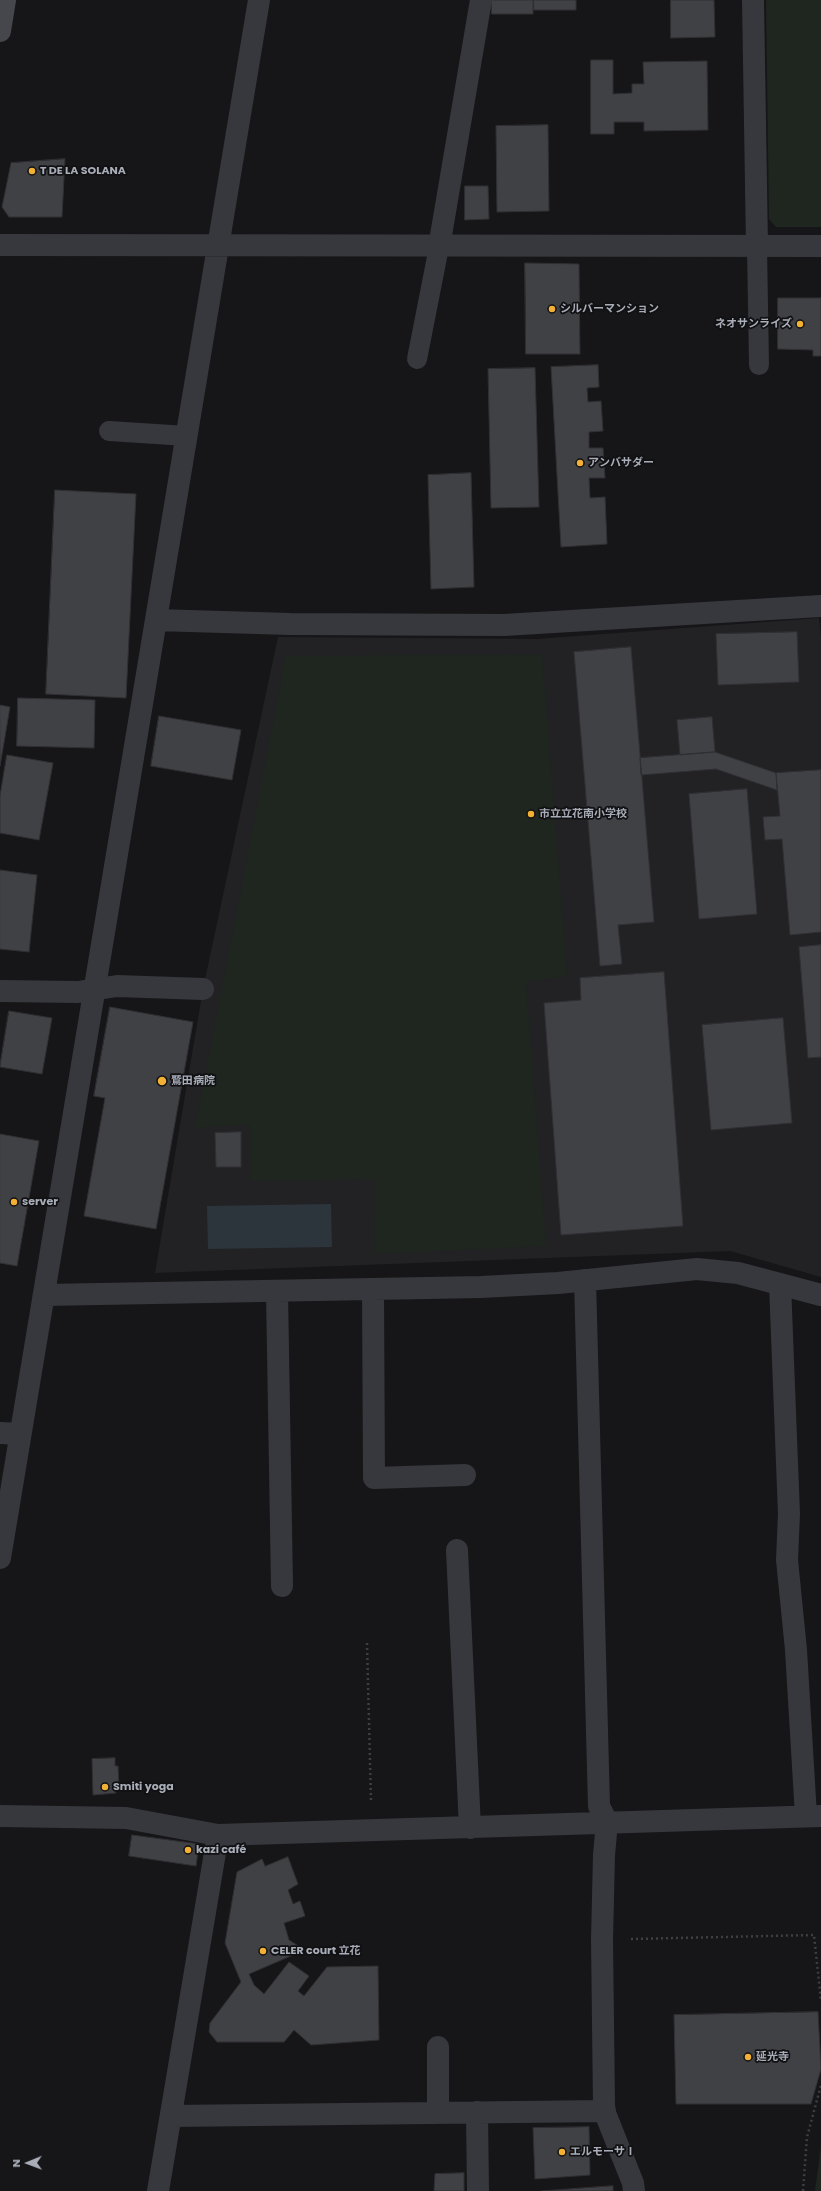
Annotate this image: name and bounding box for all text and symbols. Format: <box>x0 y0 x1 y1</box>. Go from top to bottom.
place label: T DE LA SOLANA <box>40 164 126 178</box>
marker: T DE LA SOLANA <box>27 166 37 176</box>
place label: シルバーマンション <box>560 302 659 316</box>
marker: シルバーマンション <box>547 304 557 314</box>
place label: ネオサンライズ <box>715 317 792 331</box>
marker: ネオサンライズ <box>795 319 805 329</box>
place label: アンバサダー <box>588 456 654 470</box>
marker: アンバサダー <box>575 458 585 468</box>
place label: 市立立花南小学校 <box>539 807 627 821</box>
marker: 市立立花南小学校 <box>526 809 536 819</box>
place label: 鷲田病院 <box>171 1074 215 1088</box>
marker: 鷲田病院 <box>156 1075 168 1087</box>
place label: server <box>22 1195 58 1209</box>
marker: server <box>9 1197 19 1207</box>
place label: Smiti yoga <box>113 1780 174 1794</box>
marker: Smiti yoga <box>100 1782 110 1792</box>
place label: kazi café <box>196 1843 246 1857</box>
marker: kazi café <box>183 1845 193 1855</box>
place label: CELER court 立花 <box>271 1944 361 1958</box>
marker: CELER court 立花 <box>258 1946 268 1956</box>
place label: 延光寺 <box>756 2050 789 2064</box>
marker: 延光寺 <box>743 2052 753 2062</box>
north arrow <box>8 2143 48 2183</box>
place label: エルモーサⅠ <box>570 2145 636 2159</box>
marker: エルモーサⅠ <box>557 2147 567 2157</box>
text: N <box>8 2159 24 2167</box>

